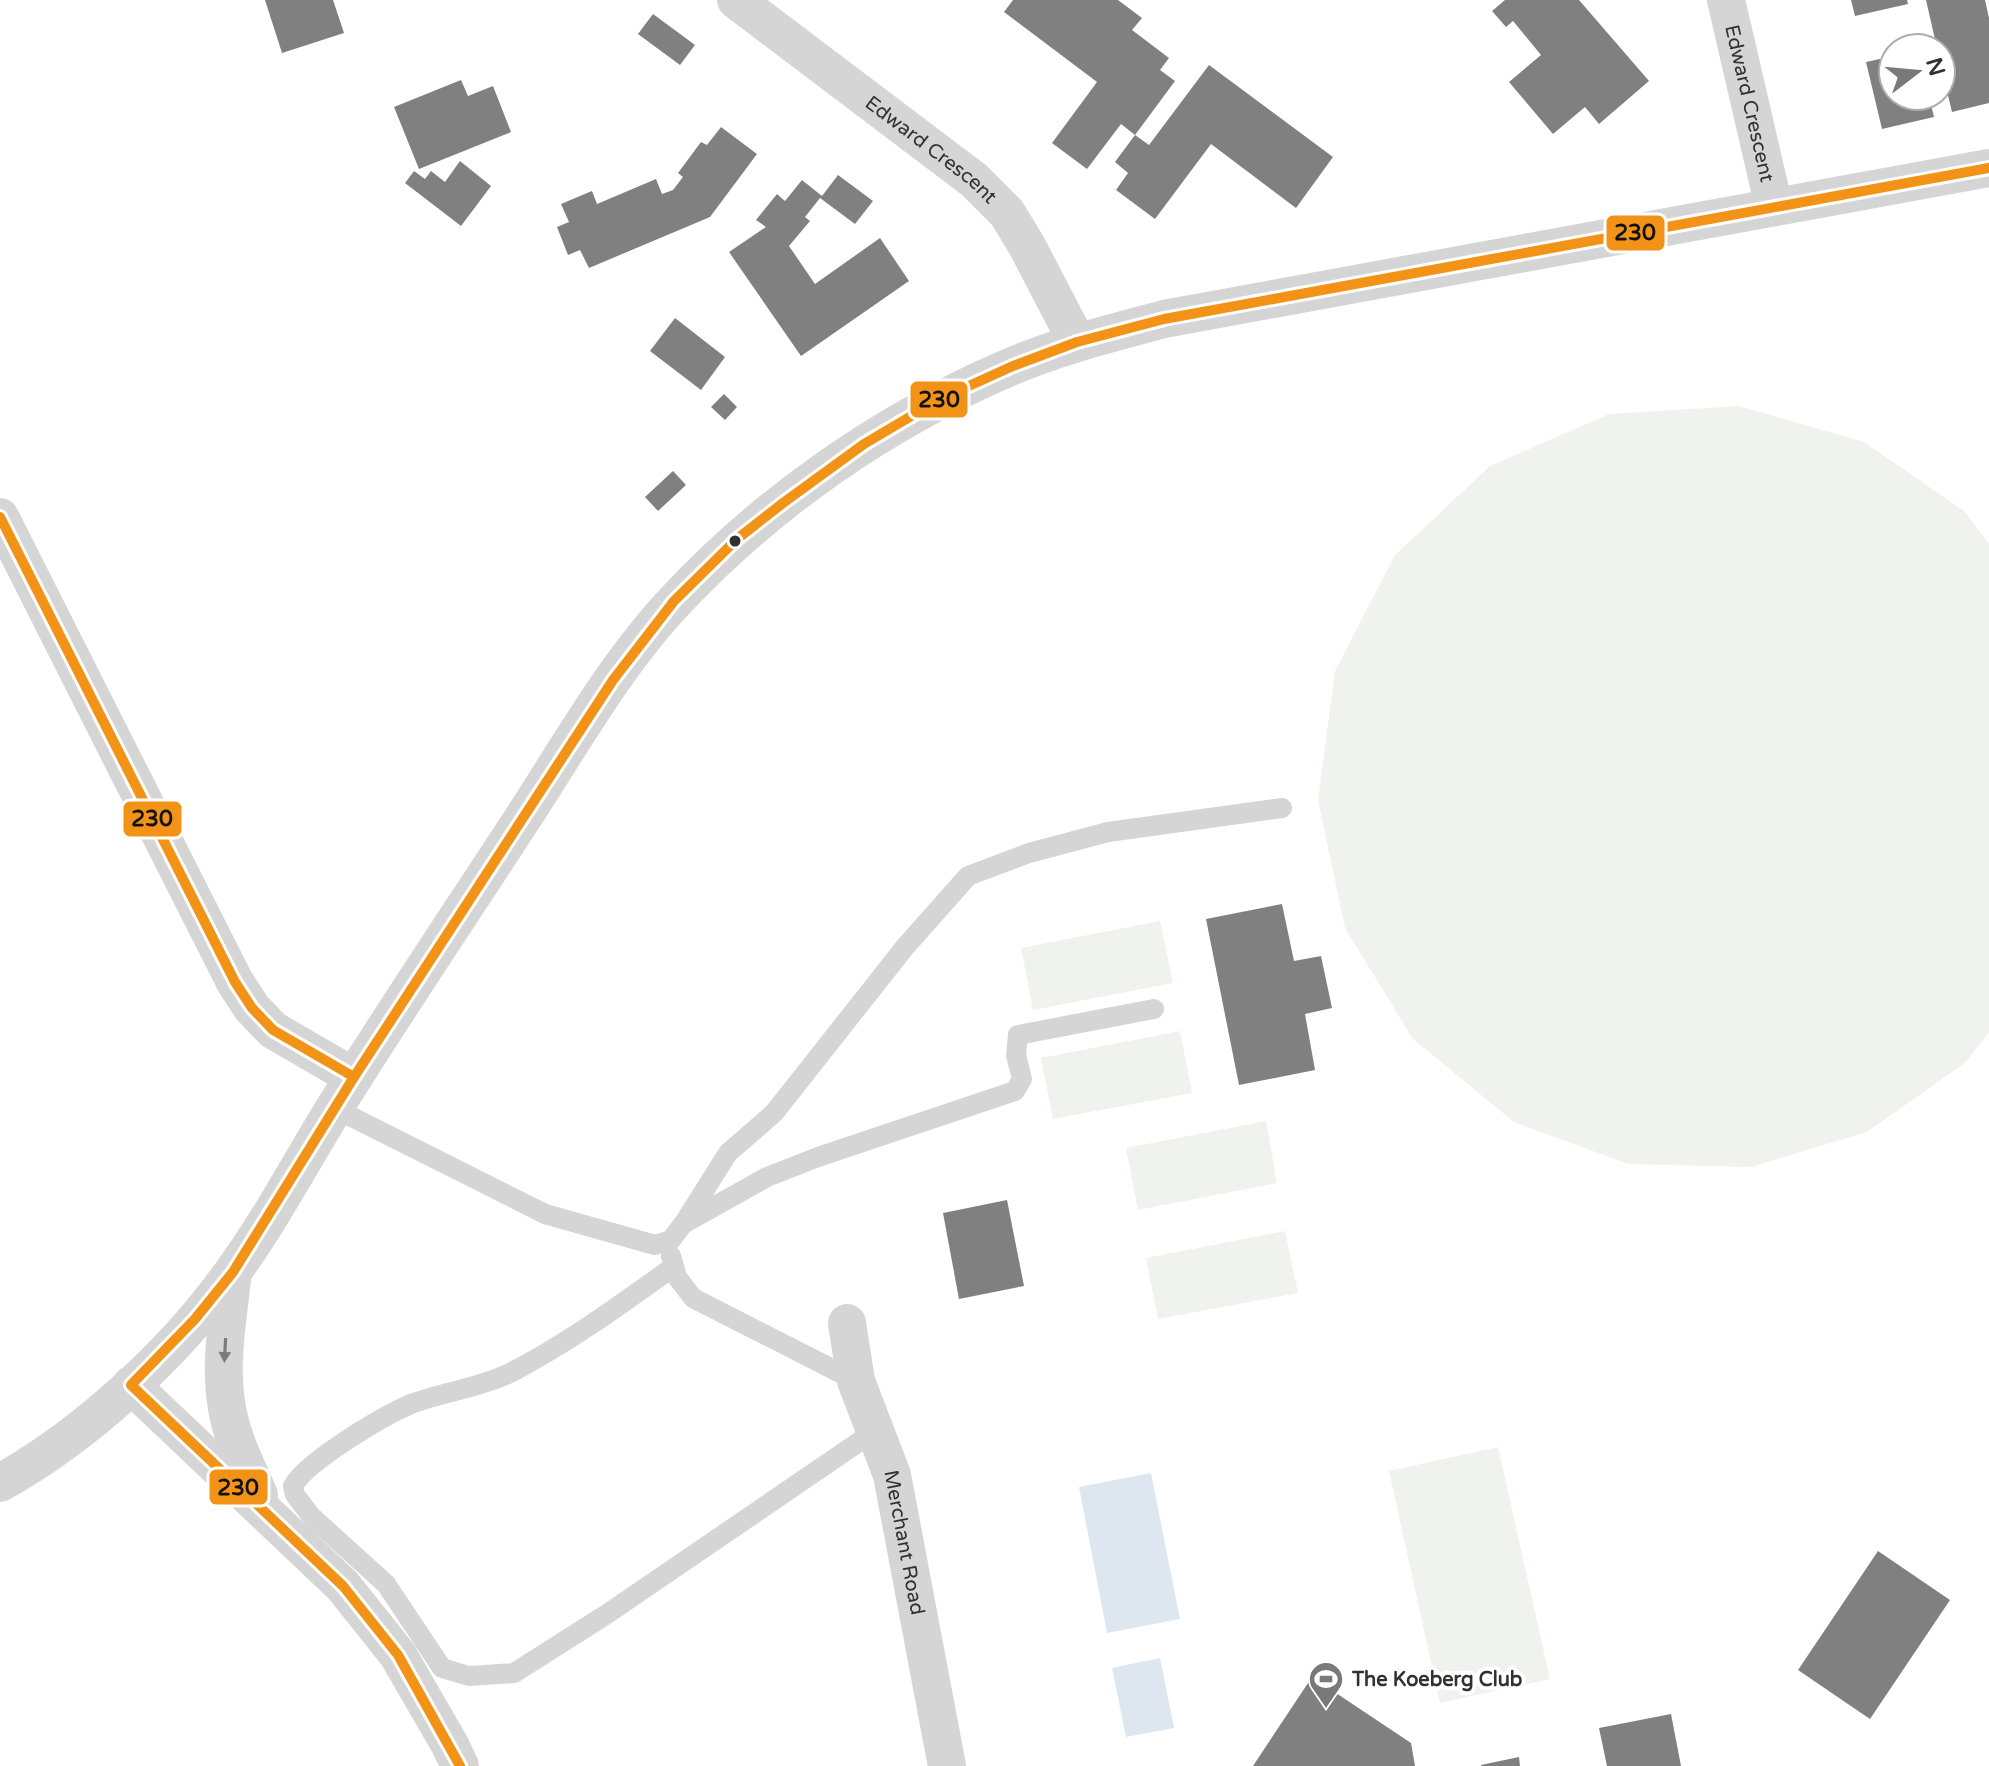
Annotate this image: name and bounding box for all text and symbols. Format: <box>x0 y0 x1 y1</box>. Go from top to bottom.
street label: Edward Crescent <box>1719 22 1779 185</box>
north arrow <box>1877 32 1957 112</box>
text: N <box>1920 55 1950 79</box>
street label: Edward Crescent <box>860 91 1002 209</box>
line badge: 230 <box>1605 214 1666 252</box>
text: 230 <box>1614 220 1656 246</box>
line badge: 230 <box>909 380 969 419</box>
text: 230 <box>918 387 960 413</box>
unlabelled marker <box>727 533 743 549</box>
line badge: 230 <box>122 800 183 838</box>
text: 230 <box>131 806 173 832</box>
one-way arrow <box>219 1338 232 1363</box>
line badge: 230 <box>208 1468 269 1506</box>
street label: Merchant Road <box>878 1468 929 1617</box>
text: 230 <box>217 1475 259 1501</box>
sports icon: The Koeberg Club <box>1307 1660 1345 1710</box>
place label: The Koeberg Club <box>1351 1668 1523 1692</box>

